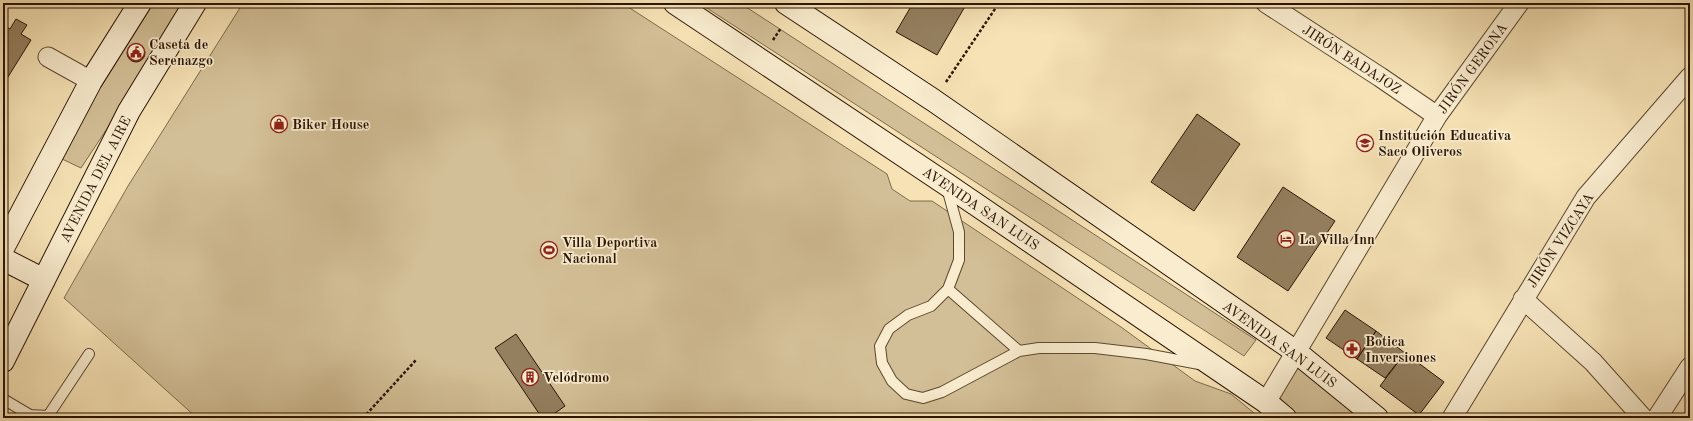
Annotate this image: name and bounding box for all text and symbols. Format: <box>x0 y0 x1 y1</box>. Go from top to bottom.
street label: JIRÓN GERONA <box>1432 18 1510 116</box>
street label: JIRÓN BADAJOZ <box>1300 19 1406 97</box>
place label: Caseta de Serenazgo <box>149 38 213 68</box>
public building icon: Caseta de Serenazgo <box>126 42 146 62</box>
street label: AVENIDA DEL AIRE <box>58 114 134 245</box>
shop icon: Biker House <box>269 114 289 134</box>
place label: Biker House <box>292 118 369 132</box>
place label: Institución Educativa Saco Oliveros <box>1378 129 1511 159</box>
school or university icon: Institución Educativa Saco Oliveros <box>1355 133 1375 153</box>
street label: AVENIDA SAN LUIS <box>920 165 1041 253</box>
street label: JIRÓN VIZCAYA <box>1522 188 1597 291</box>
hotel icon: La Villa Inn <box>1276 229 1296 249</box>
place label: La Villa Inn <box>1299 233 1375 247</box>
place label: Villa Deportiva Nacional <box>562 236 657 266</box>
sports icon: Villa Deportiva Nacional <box>539 240 559 260</box>
street label: AVENIDA SAN LUIS <box>1220 299 1339 391</box>
place label: Botica Inversiones <box>1365 335 1436 365</box>
pharmacy icon: Botica Inversiones <box>1342 339 1362 359</box>
building icon: Velódromo <box>520 367 540 387</box>
place label: Velódromo <box>543 371 609 385</box>

